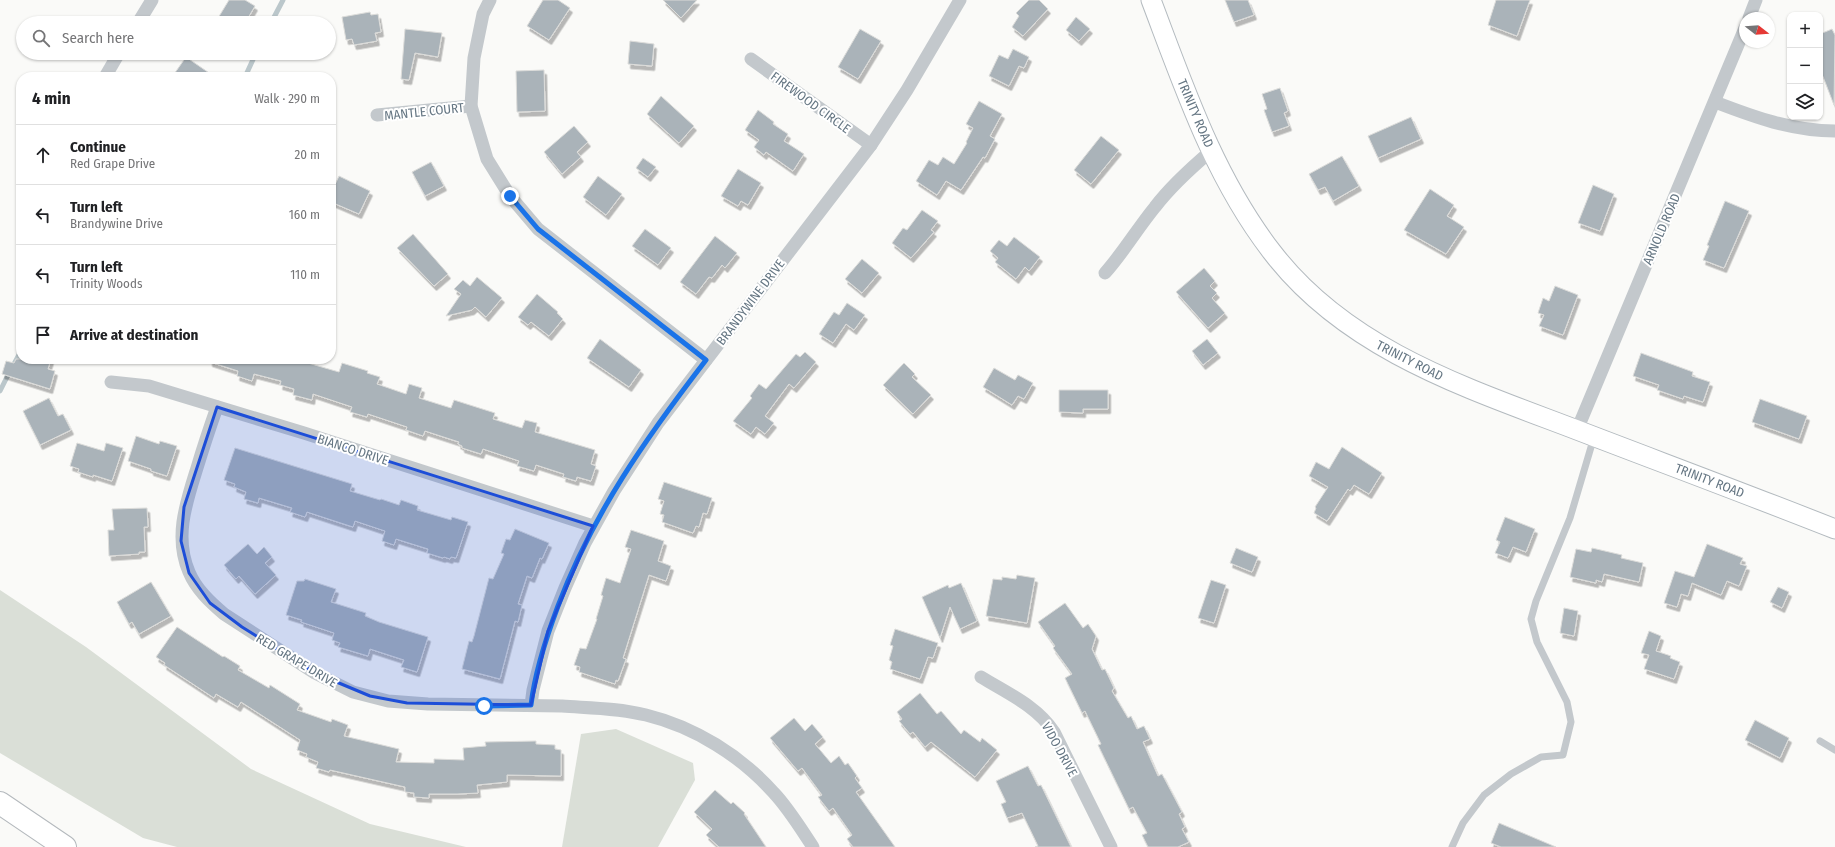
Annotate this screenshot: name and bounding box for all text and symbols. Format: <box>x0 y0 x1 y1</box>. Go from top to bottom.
north arrow <box>1739 12 1775 48</box>
map controls <box>1787 12 1823 120</box>
button: + <box>1787 12 1823 48</box>
search box <box>16 16 336 60</box>
icon: search <box>30 27 52 49</box>
text: Search here <box>62 29 134 47</box>
button: − <box>1787 48 1823 84</box>
street label: FIREWOOD CIRCLE <box>768 69 853 136</box>
street label: TRINITY ROAD <box>1174 77 1217 150</box>
button: layers <box>1787 84 1823 120</box>
text: 4 min <box>32 88 71 109</box>
text: Walk · 290 m <box>254 91 320 106</box>
street label: MANTLE COURT <box>384 100 465 123</box>
text: Continue <box>70 138 126 156</box>
icon: ahead <box>32 144 54 166</box>
text: 20 m <box>294 147 320 162</box>
text: Red Grape Drive <box>70 156 155 171</box>
route end <box>501 187 519 205</box>
street label: ARNOLD ROAD <box>1640 191 1683 267</box>
text: Turn left <box>70 198 123 216</box>
icon: left <box>32 204 54 226</box>
text: 160 m <box>289 207 320 222</box>
text: Brandywine Drive <box>70 216 163 231</box>
street label: BRANDYWINE DRIVE <box>713 256 788 348</box>
text: Turn left <box>70 258 123 276</box>
icon: left <box>32 264 54 286</box>
text: 110 m <box>290 267 320 282</box>
text: Trinity Woods <box>70 276 142 291</box>
icon: arrive <box>32 324 54 346</box>
text: Arrive at destination <box>70 326 198 344</box>
street label: TRINITY ROAD <box>1374 337 1446 384</box>
street label: BIANCO DRIVE <box>316 431 390 468</box>
street label: TRINITY ROAD <box>1673 460 1746 501</box>
street label: RED GRAPE DRIVE <box>254 630 340 691</box>
route start <box>475 697 493 715</box>
street label: VIDO DRIVE <box>1039 720 1081 779</box>

